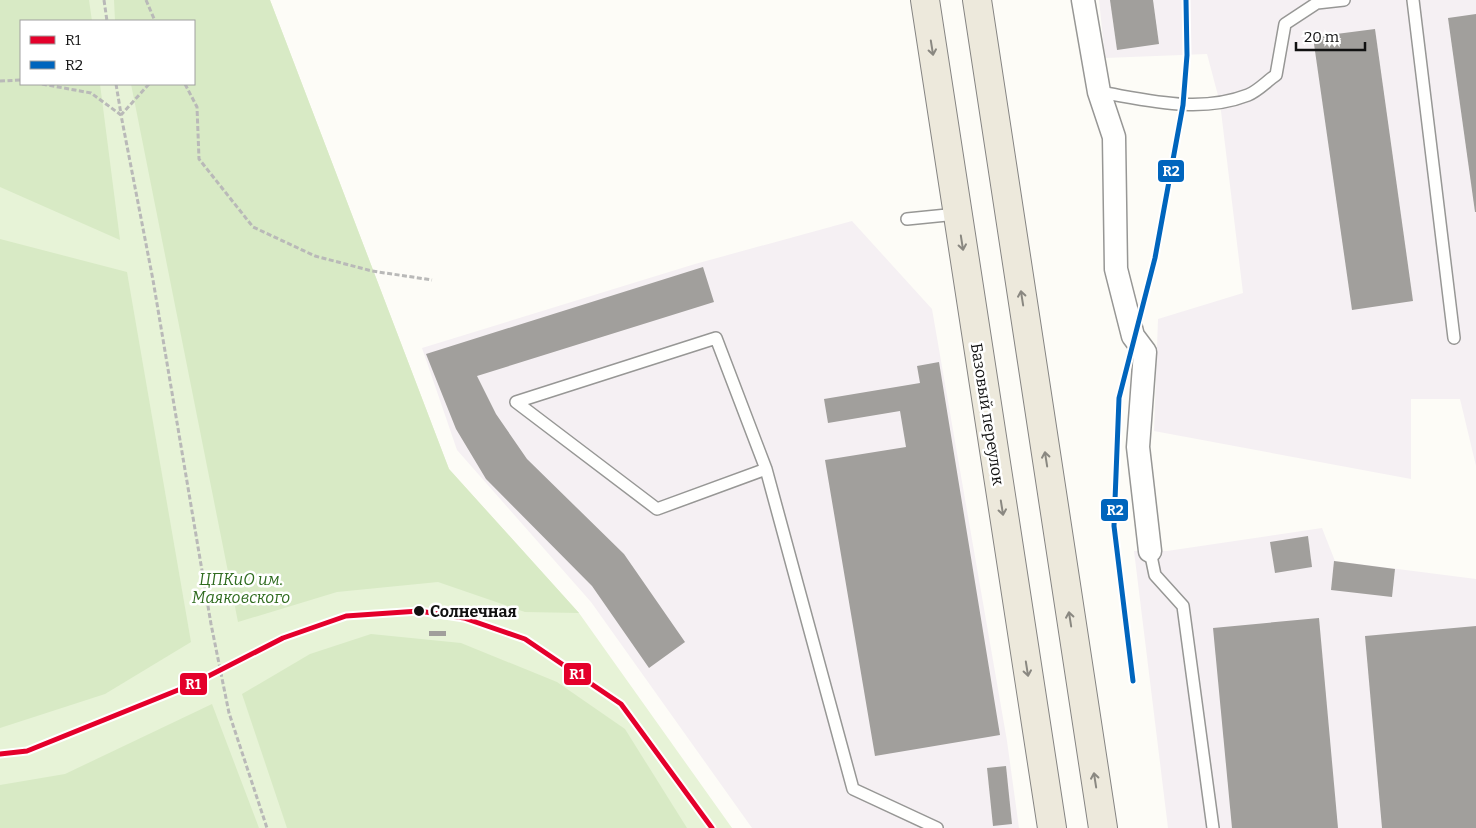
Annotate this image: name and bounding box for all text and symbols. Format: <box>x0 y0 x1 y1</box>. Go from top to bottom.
legend <box>20 20 195 85</box>
scale bar <box>1296 20 1365 52</box>
text: 20 m <box>1304 28 1340 46</box>
text: R1 <box>65 31 81 49</box>
one-way arrow <box>927 40 937 56</box>
text: R2 <box>65 56 83 74</box>
line badge: R2 <box>1157 159 1185 183</box>
text: R2 <box>1162 163 1180 180</box>
one-way arrow <box>957 235 967 251</box>
one-way arrow <box>1017 290 1027 306</box>
street label: Базовый переулок <box>967 342 1008 487</box>
one-way arrow <box>1041 451 1051 467</box>
line badge: R2 <box>1100 498 1129 522</box>
one-way arrow <box>997 500 1007 516</box>
text: R2 <box>1106 502 1124 519</box>
park label: ЦПКиО им. Маяковского <box>192 570 290 607</box>
place label: Солнечная <box>430 602 517 621</box>
marker: Солнечная <box>412 604 426 618</box>
one-way arrow <box>1065 612 1075 628</box>
one-way arrow <box>1022 660 1032 676</box>
line badge: R1 <box>563 662 592 686</box>
text: R1 <box>569 666 585 683</box>
line badge: R1 <box>179 672 208 696</box>
text: R1 <box>185 676 201 693</box>
one-way arrow <box>1090 772 1100 788</box>

